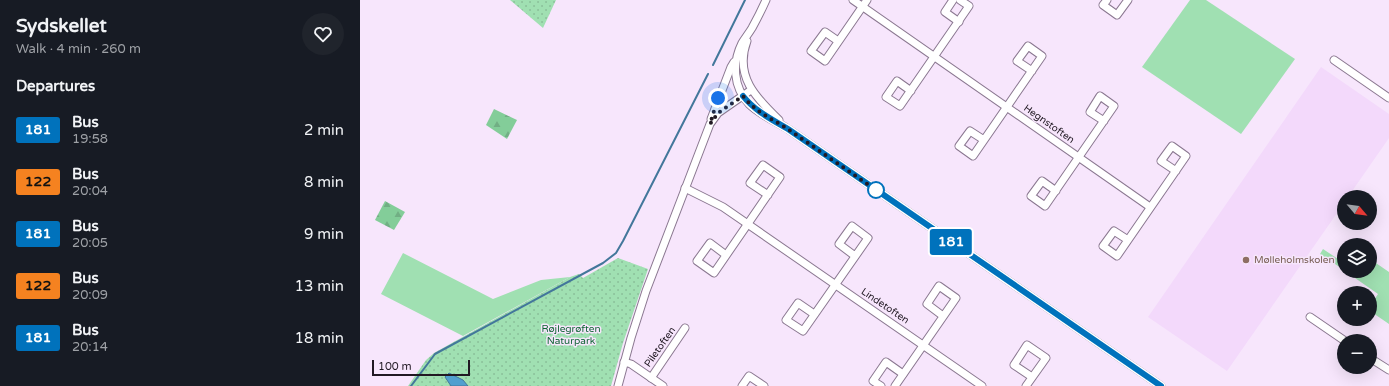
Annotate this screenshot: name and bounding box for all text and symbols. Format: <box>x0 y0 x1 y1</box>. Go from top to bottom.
button: heart <box>302 13 344 55</box>
text: Sydskellet <box>16 15 107 37</box>
text: Walk · 4 min · 260 m <box>16 41 141 57</box>
text: Departures <box>16 77 95 95</box>
your location <box>708 88 728 108</box>
street label: Hegnstoften <box>1021 102 1077 146</box>
text: Bus <box>72 113 99 131</box>
text: 181 <box>25 121 51 138</box>
text: 2 min <box>304 121 344 139</box>
text: 19:58 <box>72 131 108 147</box>
text: Bus <box>72 165 99 183</box>
text: 122 <box>25 173 51 190</box>
text: 8 min <box>304 173 344 191</box>
unlabelled marker <box>867 181 885 199</box>
text: 20:04 <box>72 183 108 199</box>
north arrow <box>1337 190 1377 230</box>
map controls <box>1337 190 1377 374</box>
text: Bus <box>72 217 99 235</box>
text: 181 <box>25 225 51 242</box>
text: 9 min <box>304 225 344 243</box>
line badge: 181 <box>928 229 974 255</box>
text: 181 <box>938 233 964 250</box>
text: 20:05 <box>72 235 108 251</box>
button: layers <box>1337 238 1377 278</box>
place label: Mølleholmskolen <box>1254 254 1335 266</box>
marker: Mølleholmskolen <box>1241 255 1251 265</box>
text: Bus <box>72 269 99 287</box>
text: 122 <box>25 277 51 294</box>
text: 13 min <box>295 277 344 295</box>
street label: Lindetoften <box>859 286 911 326</box>
button: + <box>1337 286 1377 326</box>
text: 20:09 <box>72 287 108 303</box>
text: Bus <box>72 321 99 339</box>
park label: Røjlegrøften Naturpark <box>541 323 601 347</box>
street label: Piletoften <box>642 325 678 369</box>
text: 181 <box>25 329 51 346</box>
text: 18 min <box>295 329 344 347</box>
button: − <box>1337 334 1377 374</box>
text: 20:14 <box>72 339 108 355</box>
scale bar <box>372 358 470 377</box>
text: 100 m <box>378 360 412 373</box>

